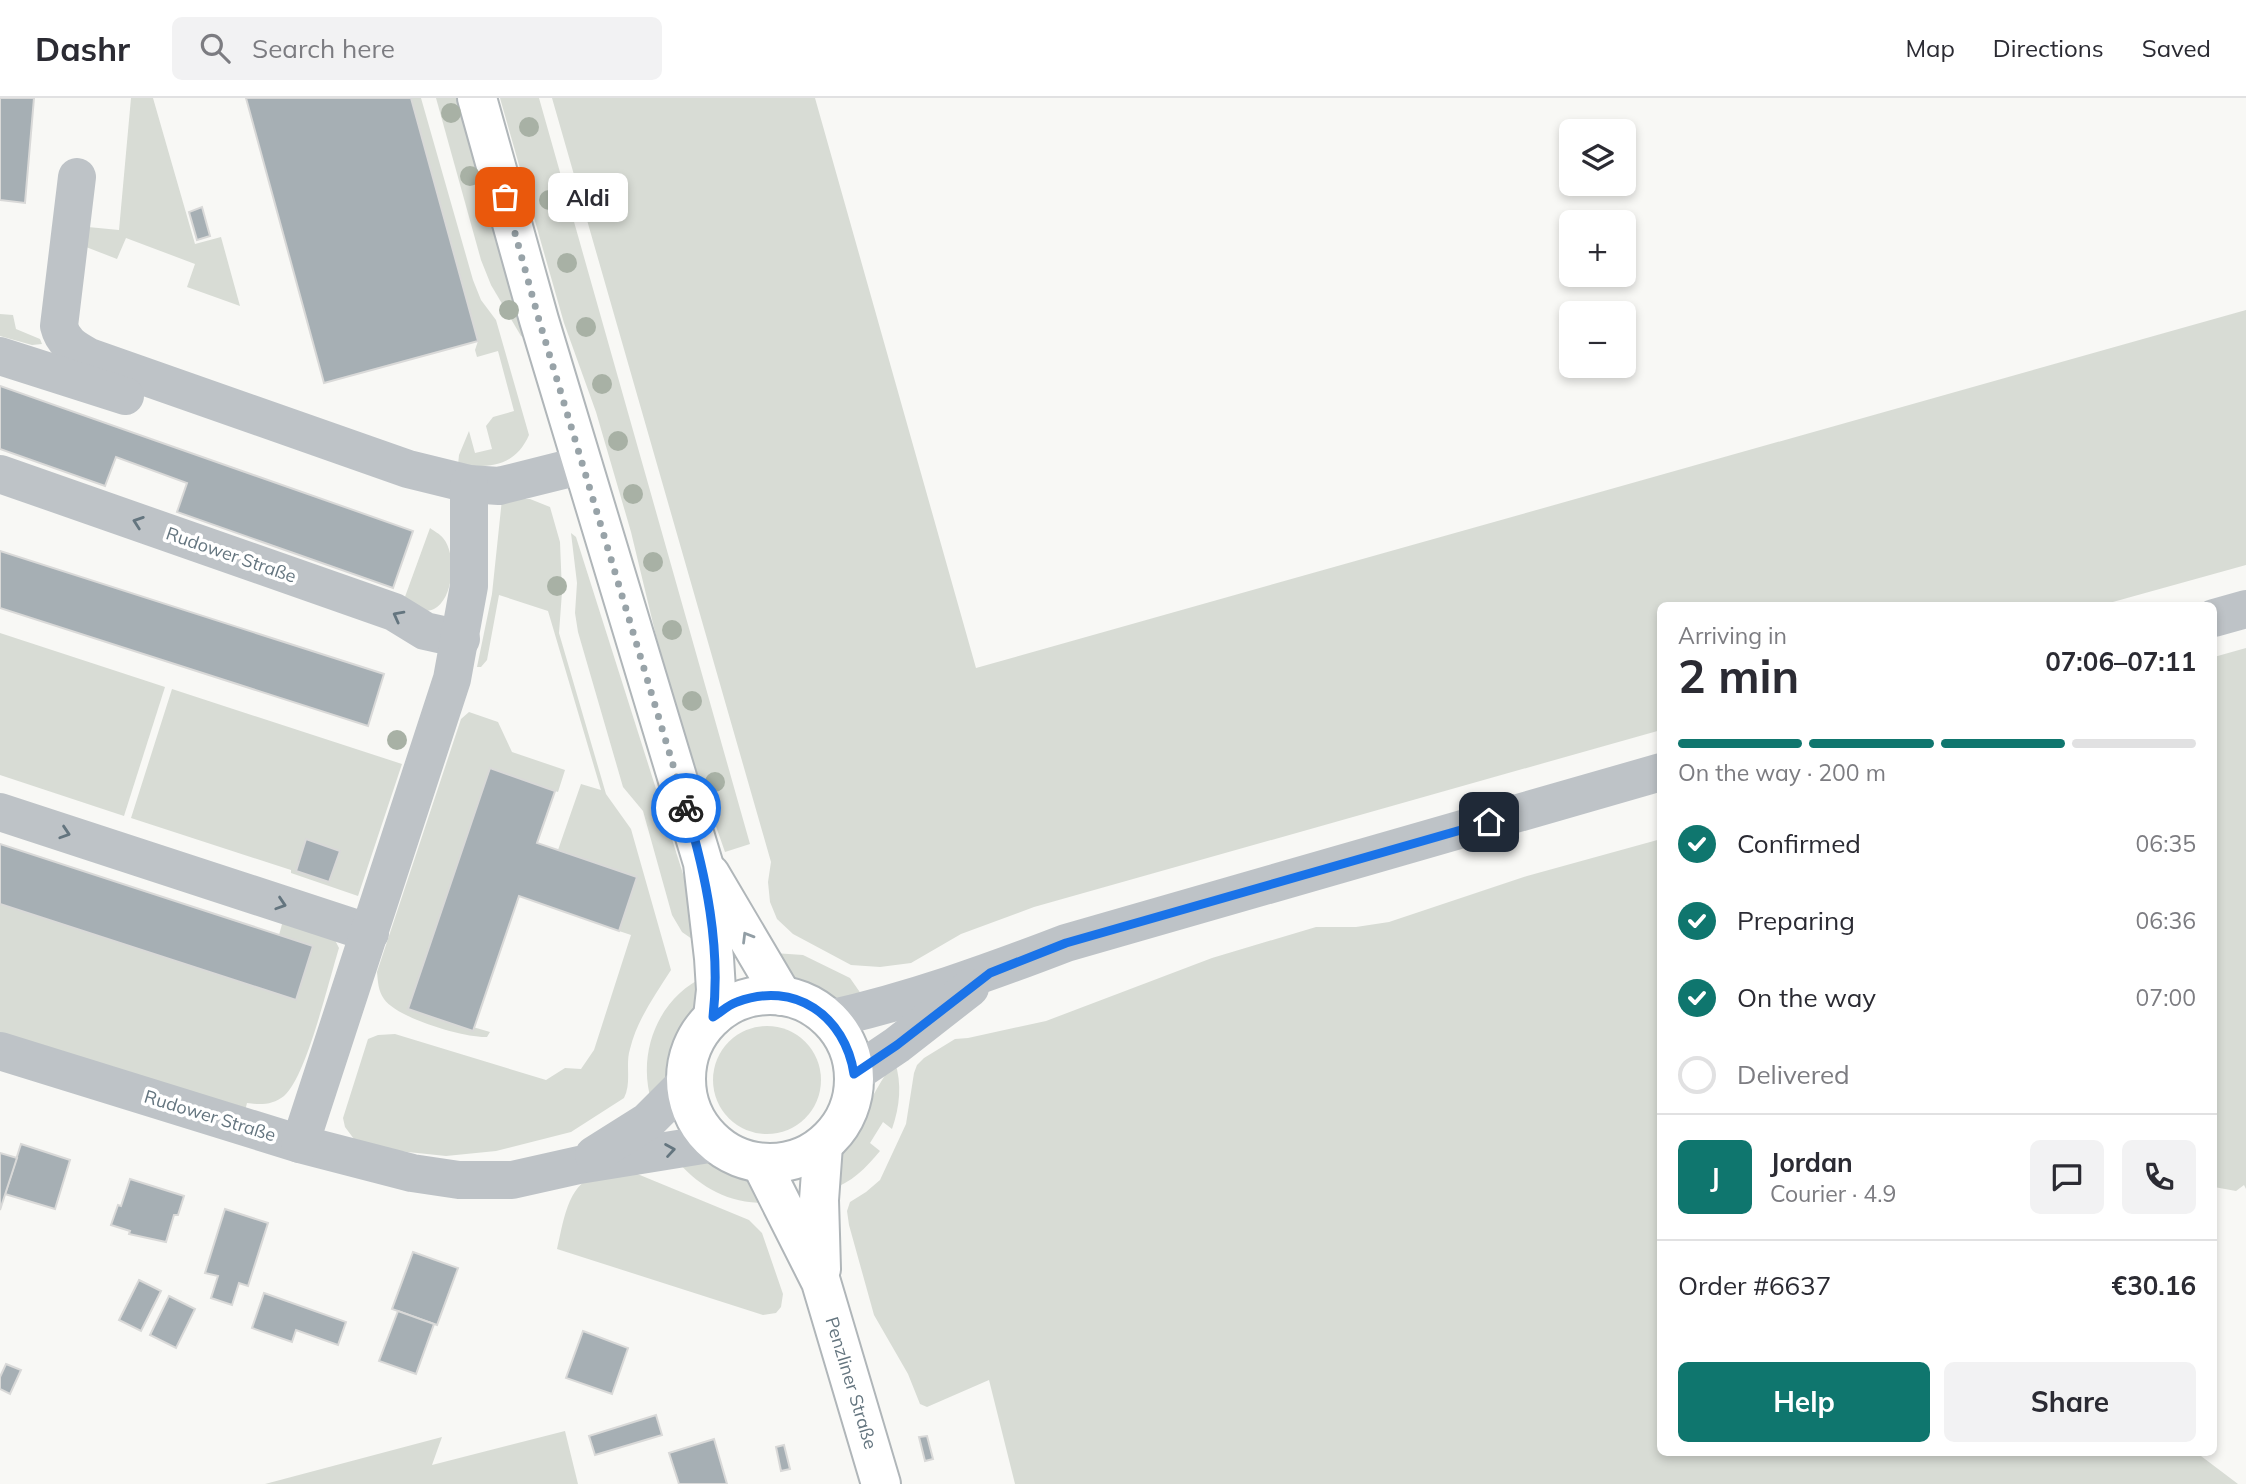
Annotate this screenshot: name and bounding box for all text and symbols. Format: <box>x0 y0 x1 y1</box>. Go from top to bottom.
search box <box>172 17 662 80</box>
text: Dashr <box>35 28 130 69</box>
icon: search <box>196 29 234 67</box>
text: Search here <box>252 32 395 65</box>
text: Map <box>1905 33 1955 63</box>
text: Directions <box>1993 33 2104 63</box>
text: Saved <box>2142 33 2211 63</box>
map controls <box>1559 119 1636 378</box>
button: layers <box>1559 119 1636 196</box>
pin <box>475 167 535 227</box>
callout: Aldi <box>547 172 628 222</box>
icon: bag <box>486 178 524 216</box>
text: Aldi <box>566 183 610 212</box>
button: + <box>1559 210 1636 287</box>
button: − <box>1559 301 1636 378</box>
one-way arrow <box>132 516 144 530</box>
street label: Rudower Straße <box>163 521 299 588</box>
one-way arrow <box>392 610 405 624</box>
text: Arriving in <box>1678 621 1787 650</box>
text: 07:06–07:11 <box>2045 645 2196 678</box>
text: 2 min <box>1678 647 1799 705</box>
text: On the way · 200 m <box>1678 758 1886 787</box>
courier <box>651 773 721 843</box>
icon: bike <box>667 789 705 827</box>
pin <box>1459 792 1519 852</box>
icon: home <box>1470 803 1508 841</box>
one-way arrow <box>59 825 71 840</box>
icon: check <box>1678 825 1716 863</box>
text: Confirmed <box>1737 827 1861 860</box>
text: 06:35 <box>2136 829 2196 858</box>
one-way arrow <box>275 896 287 910</box>
icon: check <box>1678 902 1716 940</box>
text: Preparing <box>1737 904 1855 937</box>
text: 06:36 <box>2136 906 2196 935</box>
one-way arrow <box>743 931 756 944</box>
icon: check <box>1678 979 1716 1017</box>
text: On the way <box>1737 981 1876 1014</box>
text: 07:00 <box>2136 983 2196 1012</box>
text: Delivered <box>1737 1058 1850 1091</box>
street label: Rudower Straße <box>142 1085 279 1146</box>
button: chat <box>2030 1140 2104 1214</box>
button: phone <box>2122 1140 2196 1214</box>
one-way arrow <box>664 1142 676 1157</box>
text: Jordan <box>1770 1146 1853 1179</box>
text: J <box>1710 1161 1720 1194</box>
text: Courier · 4.9 <box>1770 1179 1896 1208</box>
text: Order #6637 <box>1678 1269 1831 1302</box>
text: €30.16 <box>2112 1269 2196 1302</box>
street label: Penzliner Straße <box>820 1314 883 1452</box>
button: Help <box>1678 1362 1930 1442</box>
button: Share <box>1944 1362 2196 1442</box>

